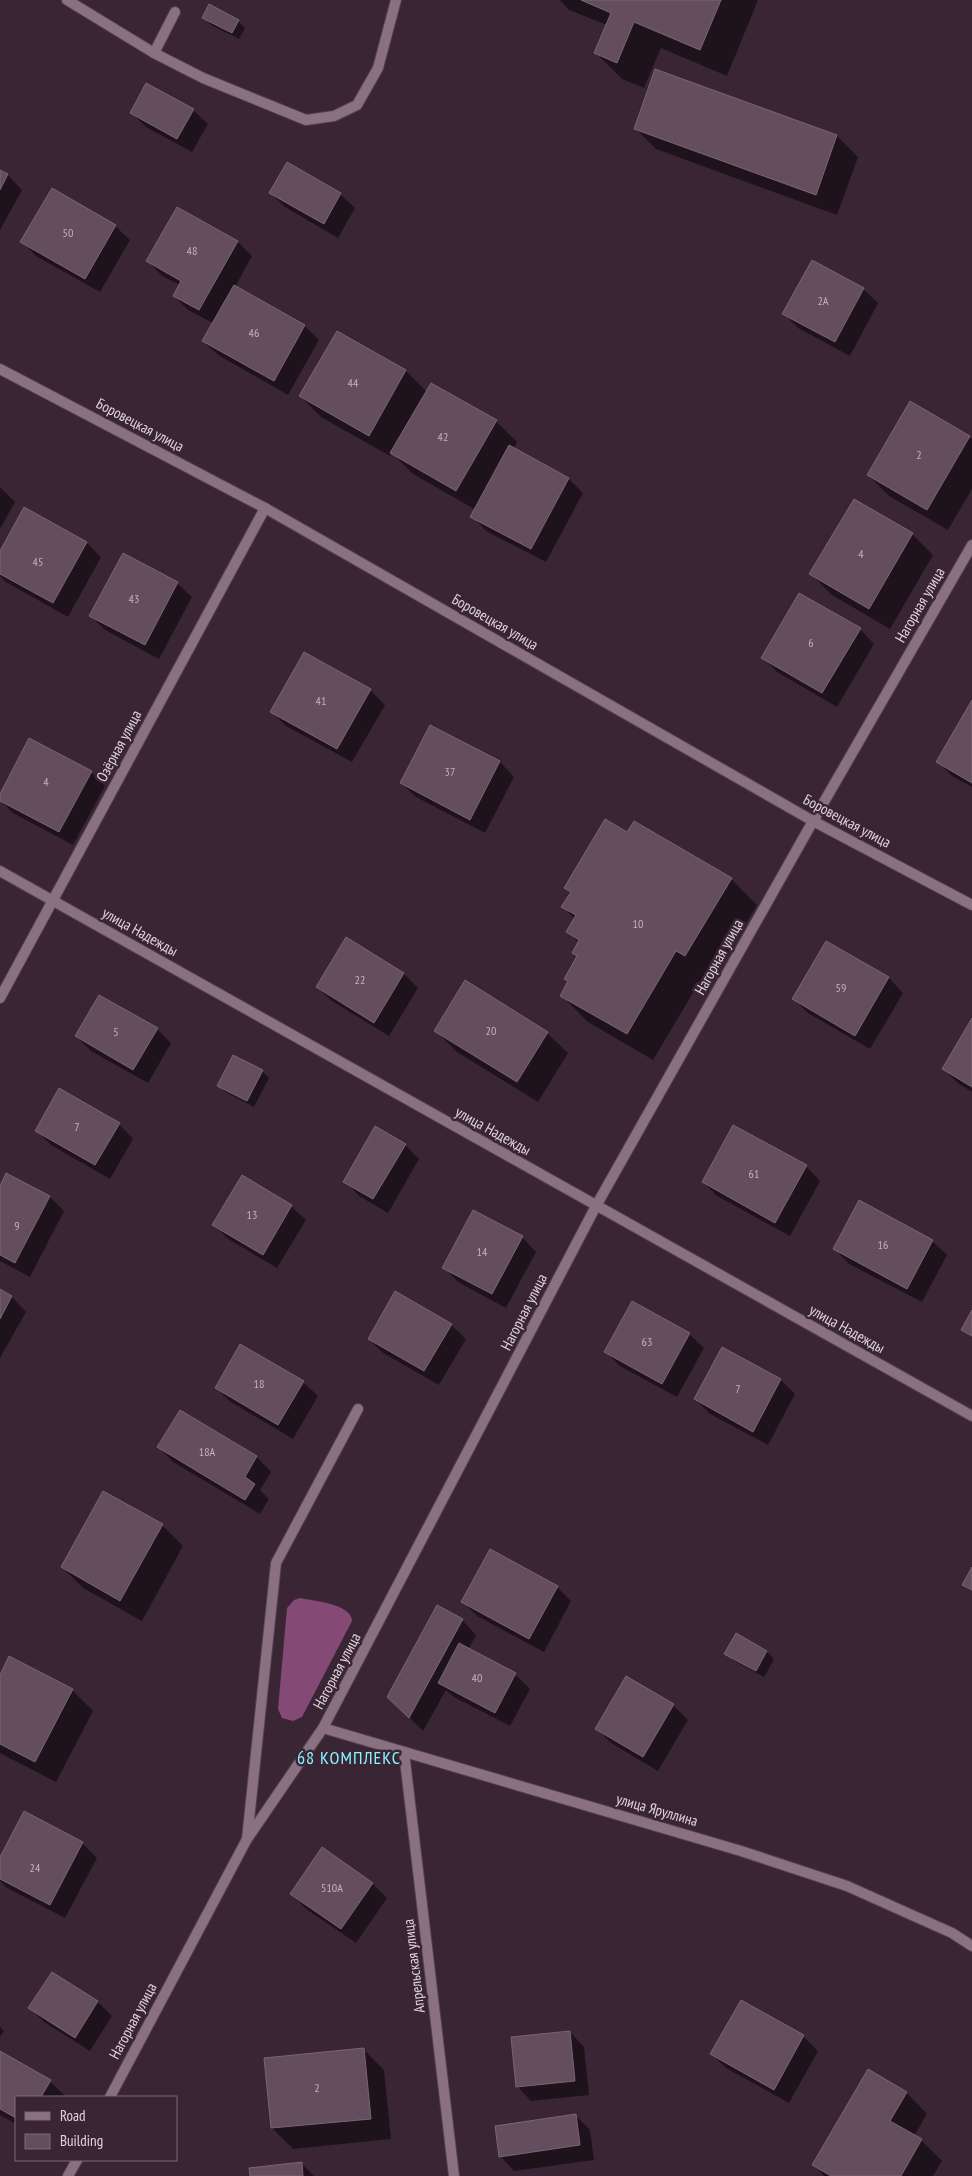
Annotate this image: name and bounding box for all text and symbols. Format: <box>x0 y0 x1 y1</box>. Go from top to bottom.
house number: 50 <box>63 225 73 240</box>
house number: 48 <box>187 243 197 258</box>
house number: 2А <box>817 293 829 308</box>
house number: 46 <box>249 325 259 340</box>
house number: 44 <box>348 375 359 390</box>
street label: Боровецкая улица <box>93 394 187 456</box>
house number: 42 <box>438 429 448 444</box>
house number: 2 <box>916 447 922 462</box>
house number: 4 <box>858 546 864 561</box>
house number: 45 <box>33 554 43 569</box>
street label: Нагорная улица <box>890 564 949 646</box>
street label: Боровецкая улица <box>449 589 542 654</box>
house number: 43 <box>129 591 139 606</box>
house number: 6 <box>808 635 814 650</box>
house number: 41 <box>316 693 326 708</box>
street label: Озёрная улица <box>92 707 145 785</box>
house number: 37 <box>445 764 455 779</box>
house number: 4 <box>43 774 49 789</box>
street label: Боровецкая улица <box>800 790 894 852</box>
street label: улица Надежды <box>99 903 181 960</box>
house number: 10 <box>633 916 643 931</box>
street label: Нагорная улица <box>690 916 747 998</box>
house number: 22 <box>355 972 365 987</box>
house number: 59 <box>836 980 846 995</box>
house number: 20 <box>486 1023 496 1038</box>
house number: 5 <box>113 1024 119 1039</box>
street label: улица Надежды <box>452 1102 534 1159</box>
house number: 7 <box>74 1119 80 1134</box>
house number: 61 <box>749 1166 759 1181</box>
house number: 13 <box>247 1207 257 1222</box>
house number: 9 <box>14 1218 20 1233</box>
house number: 16 <box>878 1237 888 1252</box>
house number: 14 <box>477 1244 488 1259</box>
street label: Нагорная улица <box>496 1270 551 1353</box>
street label: улица Надежды <box>806 1300 888 1357</box>
house number: 63 <box>642 1334 652 1349</box>
house number: 18 <box>254 1376 264 1391</box>
house number: 7 <box>735 1381 741 1396</box>
house number: 18А <box>199 1444 216 1459</box>
street label: Нагорная улица <box>309 1629 365 1712</box>
house number: 40 <box>472 1670 482 1685</box>
district label: 68 КОМПЛЕКС <box>297 1746 401 1769</box>
street label: улица Яруллина <box>614 1789 700 1830</box>
house number: 24 <box>30 1860 41 1875</box>
house number: 510А <box>321 1880 343 1895</box>
street label: Апрельская улица <box>398 1918 429 2014</box>
street label: Нагорная улица <box>105 1979 161 2062</box>
house number: 2 <box>314 2080 320 2095</box>
legend <box>15 2096 178 2161</box>
text: Road <box>60 2106 86 2125</box>
text: Building <box>60 2131 103 2150</box>

